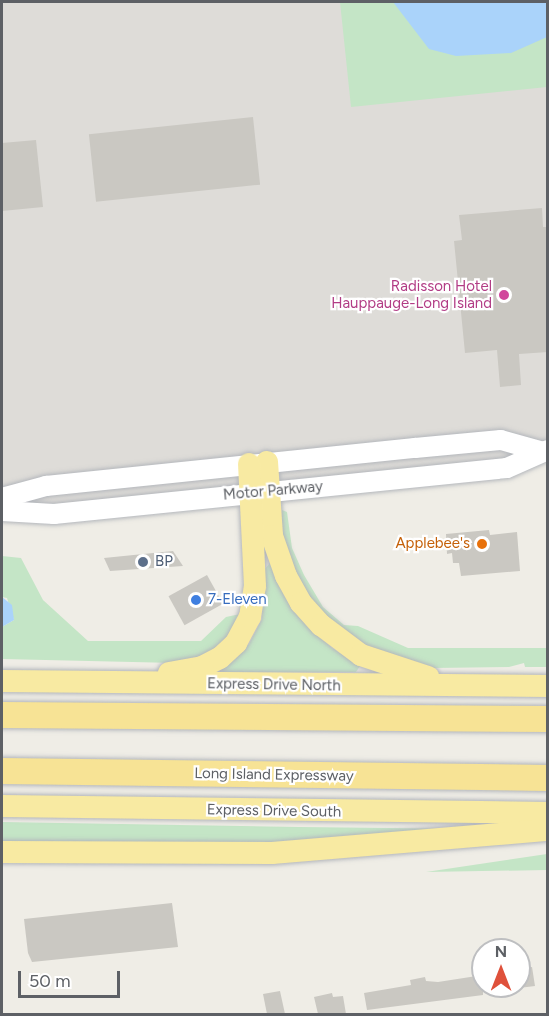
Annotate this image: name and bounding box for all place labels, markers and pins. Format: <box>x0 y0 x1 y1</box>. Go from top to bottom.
place label: Radisson Hotel Hauppauge-Long Island <box>331 277 492 312</box>
marker: Radisson Hotel Hauppauge-Long Island <box>497 288 511 302</box>
place label: Applebee's <box>395 535 470 553</box>
marker: Applebee's <box>475 537 489 551</box>
place label: BP <box>155 553 173 571</box>
marker: BP <box>136 555 150 569</box>
place label: 7-Eleven <box>208 591 267 609</box>
marker: 7-Eleven <box>189 593 203 607</box>

